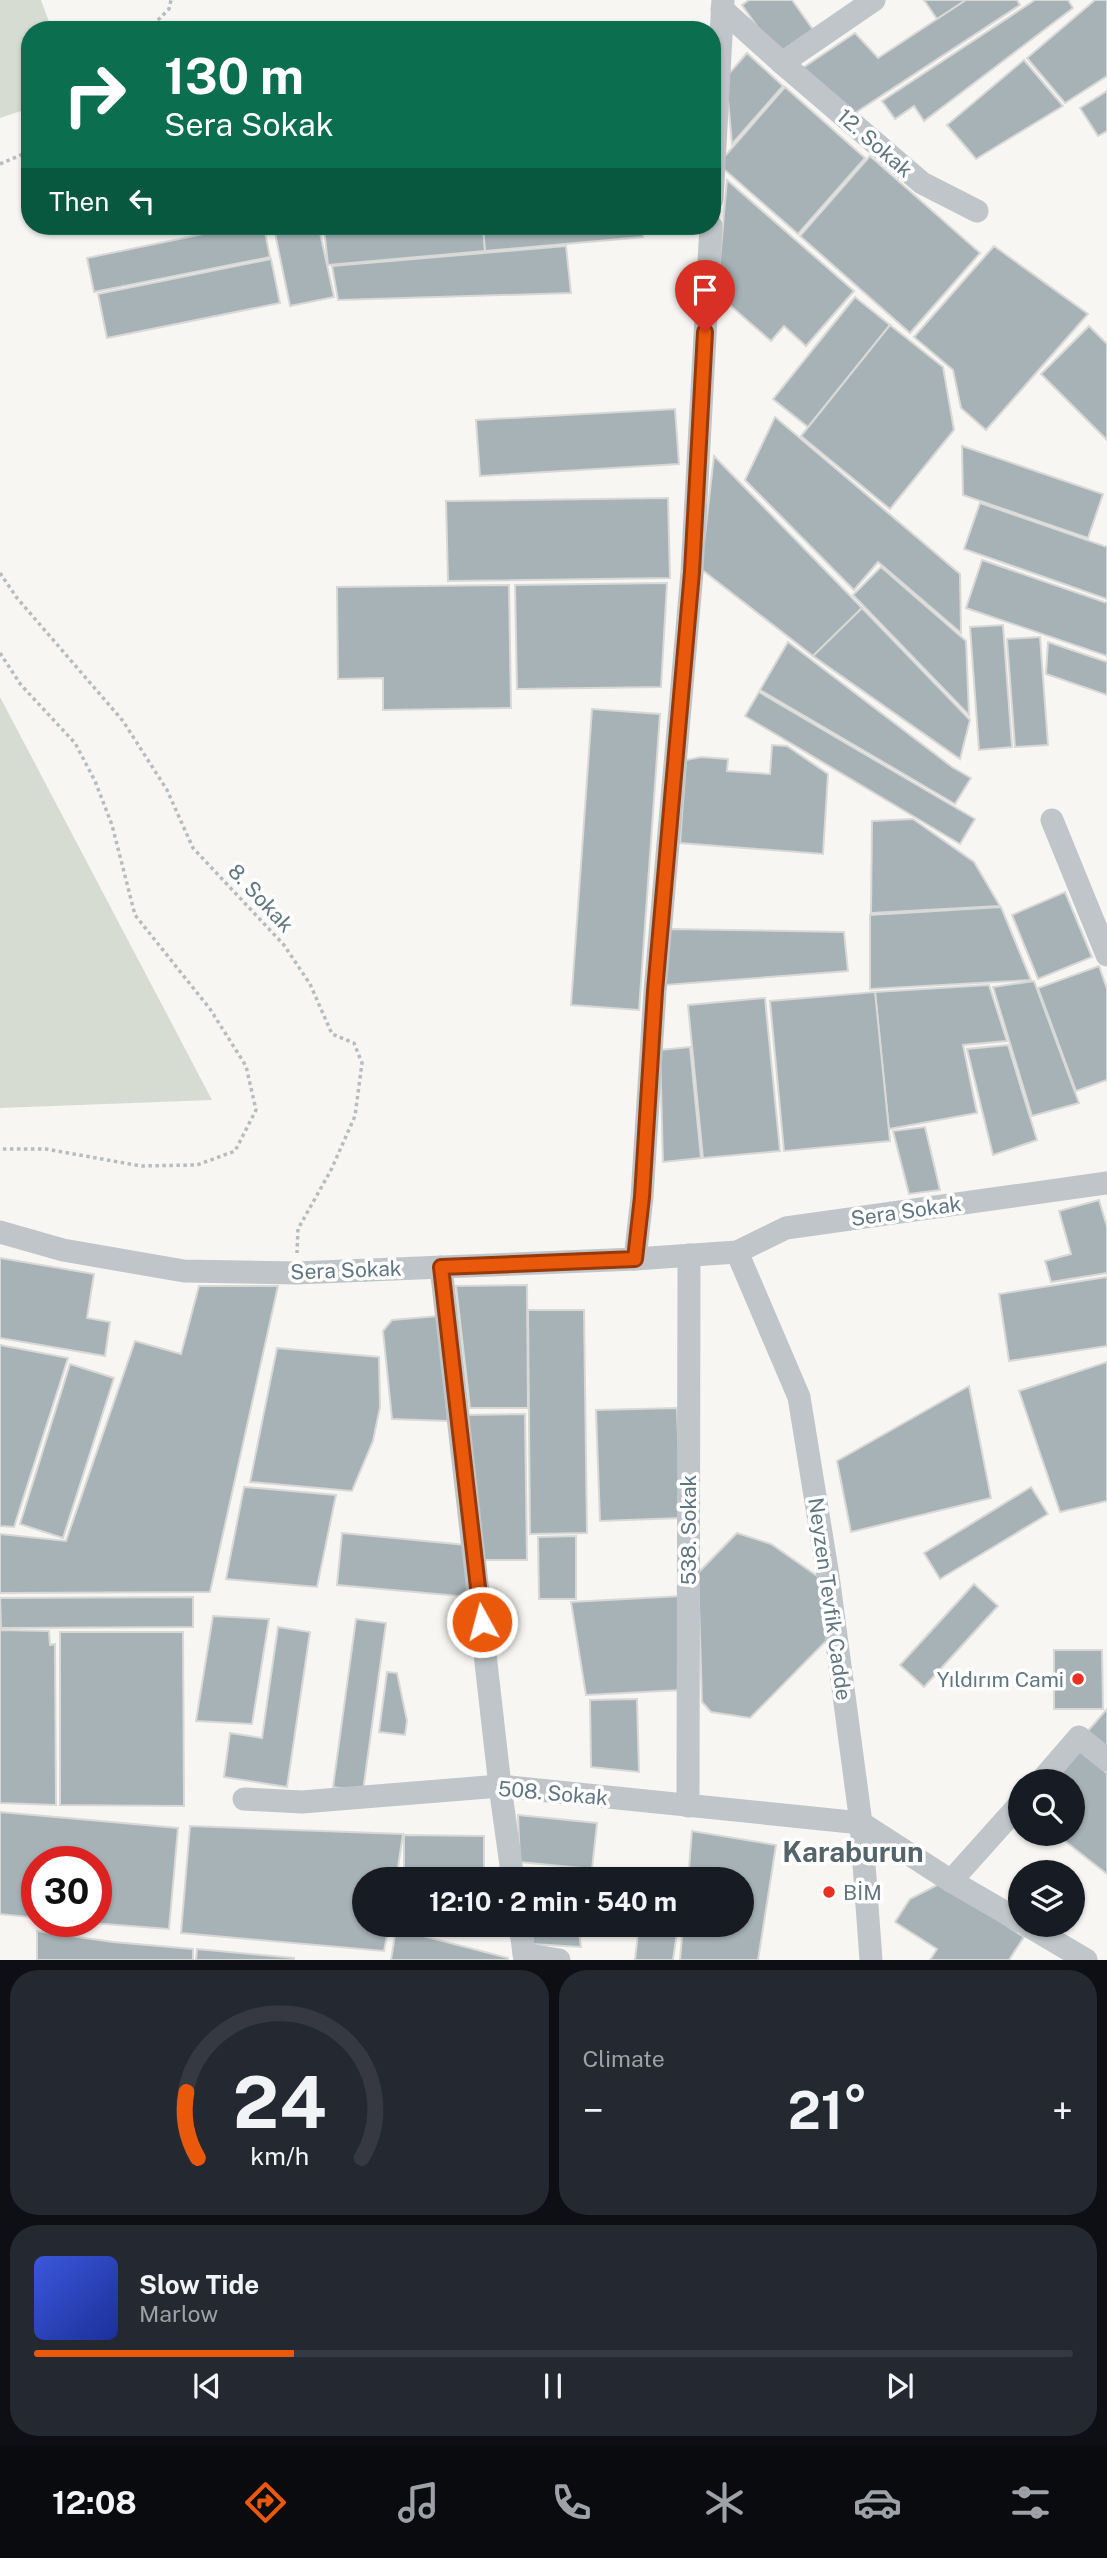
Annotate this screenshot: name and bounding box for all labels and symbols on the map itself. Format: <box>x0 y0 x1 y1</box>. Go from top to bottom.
street label: 12. Sokak <box>832 104 918 183</box>
pin <box>675 260 735 332</box>
street label: 8. Sokak <box>223 859 299 937</box>
street label: Sera Sokak <box>849 1191 963 1231</box>
street label: Sera Sokak <box>290 1256 402 1284</box>
street label: 538. Sokak <box>676 1474 701 1585</box>
street label: Neyzen Tevfik Cadde <box>803 1496 857 1702</box>
position arrow <box>445 1585 519 1659</box>
place label: Yıldırım Cami <box>937 1667 1064 1692</box>
marker: Yıldırım Cami <box>1070 1671 1086 1687</box>
street label: 508. Sokak <box>497 1776 609 1810</box>
district label: Karaburun <box>782 1835 924 1868</box>
speed limit sign: 30 <box>21 1846 112 1937</box>
place label: BİM <box>843 1880 882 1905</box>
marker: BİM <box>821 1884 837 1900</box>

